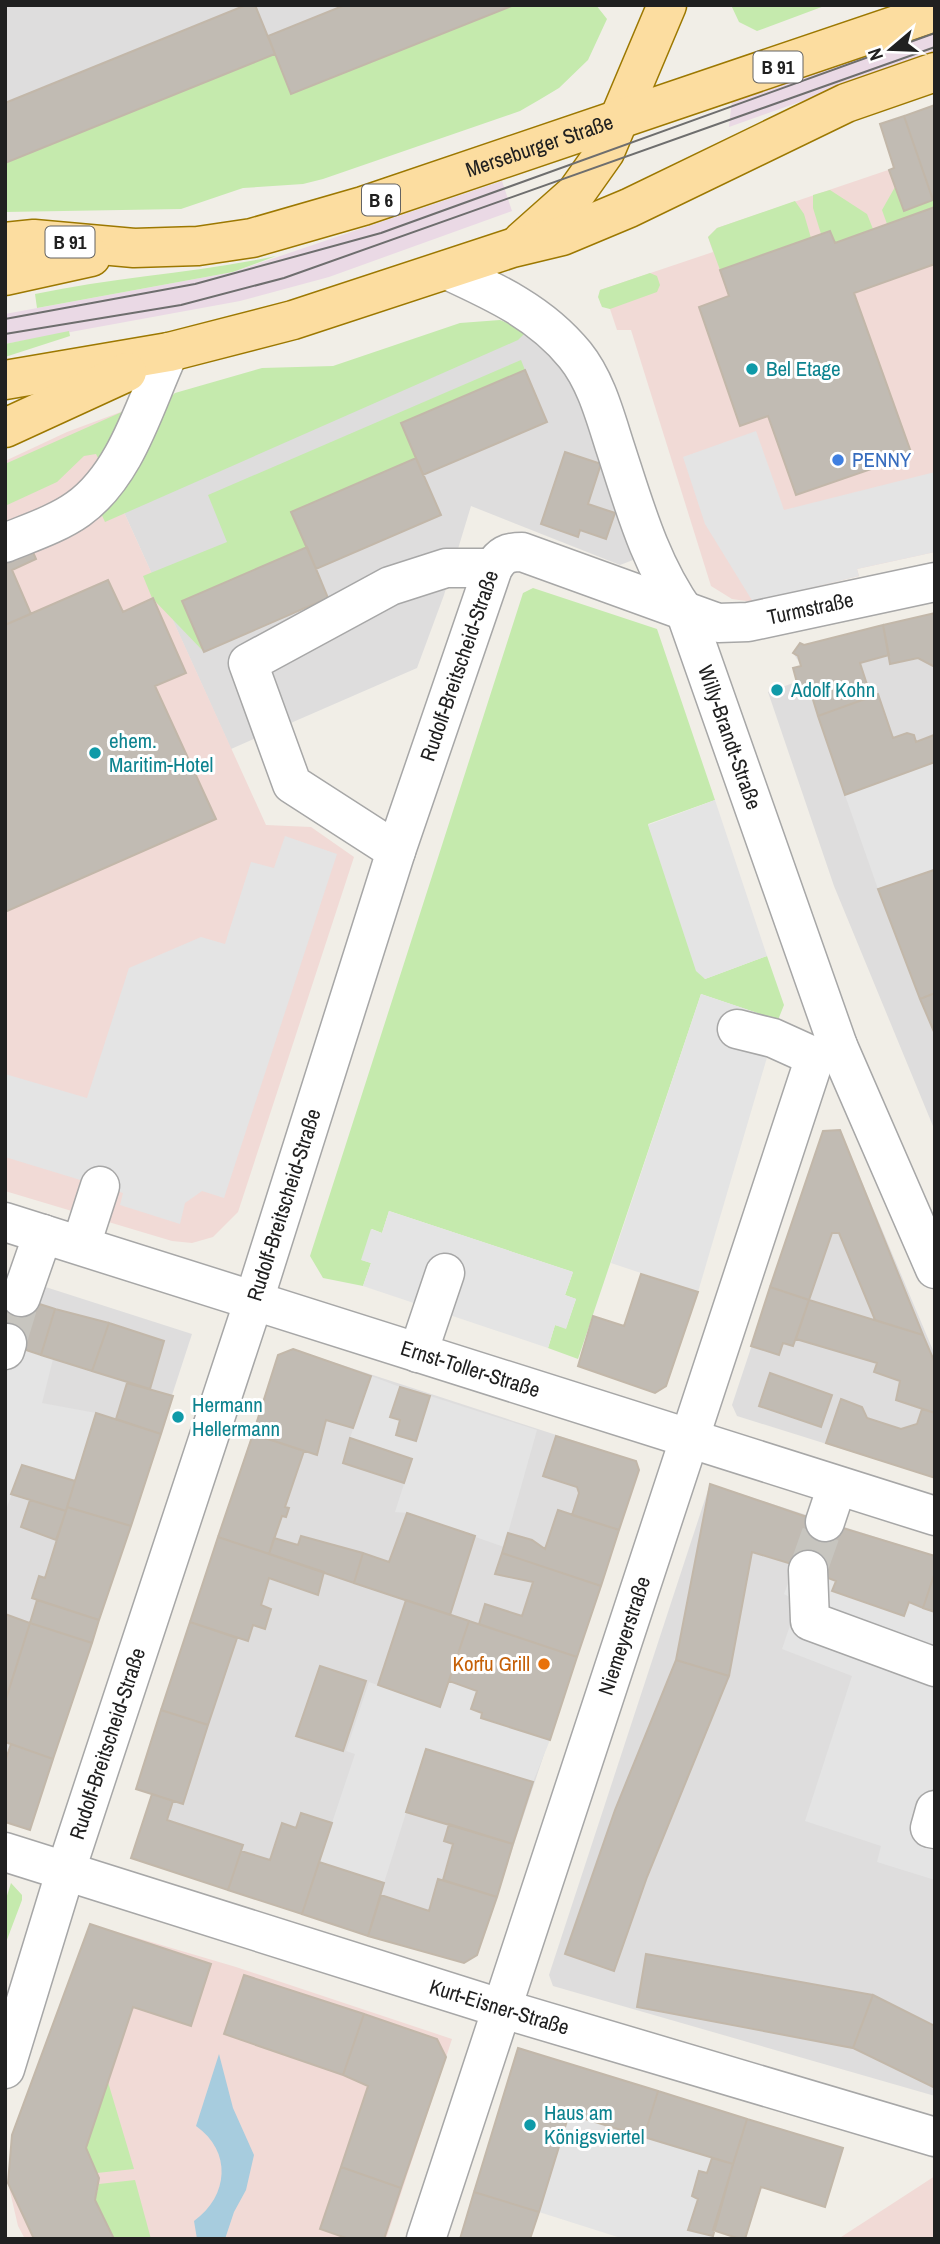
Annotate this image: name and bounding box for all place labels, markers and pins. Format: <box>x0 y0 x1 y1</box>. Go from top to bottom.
place label: Bel Etage <box>766 354 841 383</box>
marker: Bel Etage <box>744 361 760 377</box>
place label: PENNY <box>852 445 912 474</box>
marker: PENNY <box>830 452 846 468</box>
place label: Adolf Kohn <box>790 675 875 704</box>
marker: Adolf Kohn <box>769 682 785 698</box>
place label: ehem. Maritim-Hotel <box>109 726 213 779</box>
marker: ehem. Maritim-Hotel <box>87 745 103 761</box>
place label: Hermann Hellermann <box>192 1390 280 1443</box>
marker: Hermann Hellermann <box>170 1409 186 1425</box>
place label: Korfu Grill <box>452 1649 530 1678</box>
marker: Korfu Grill <box>536 1656 552 1672</box>
place label: Haus am Königsviertel <box>544 2098 645 2151</box>
marker: Haus am Königsviertel <box>522 2117 538 2133</box>

